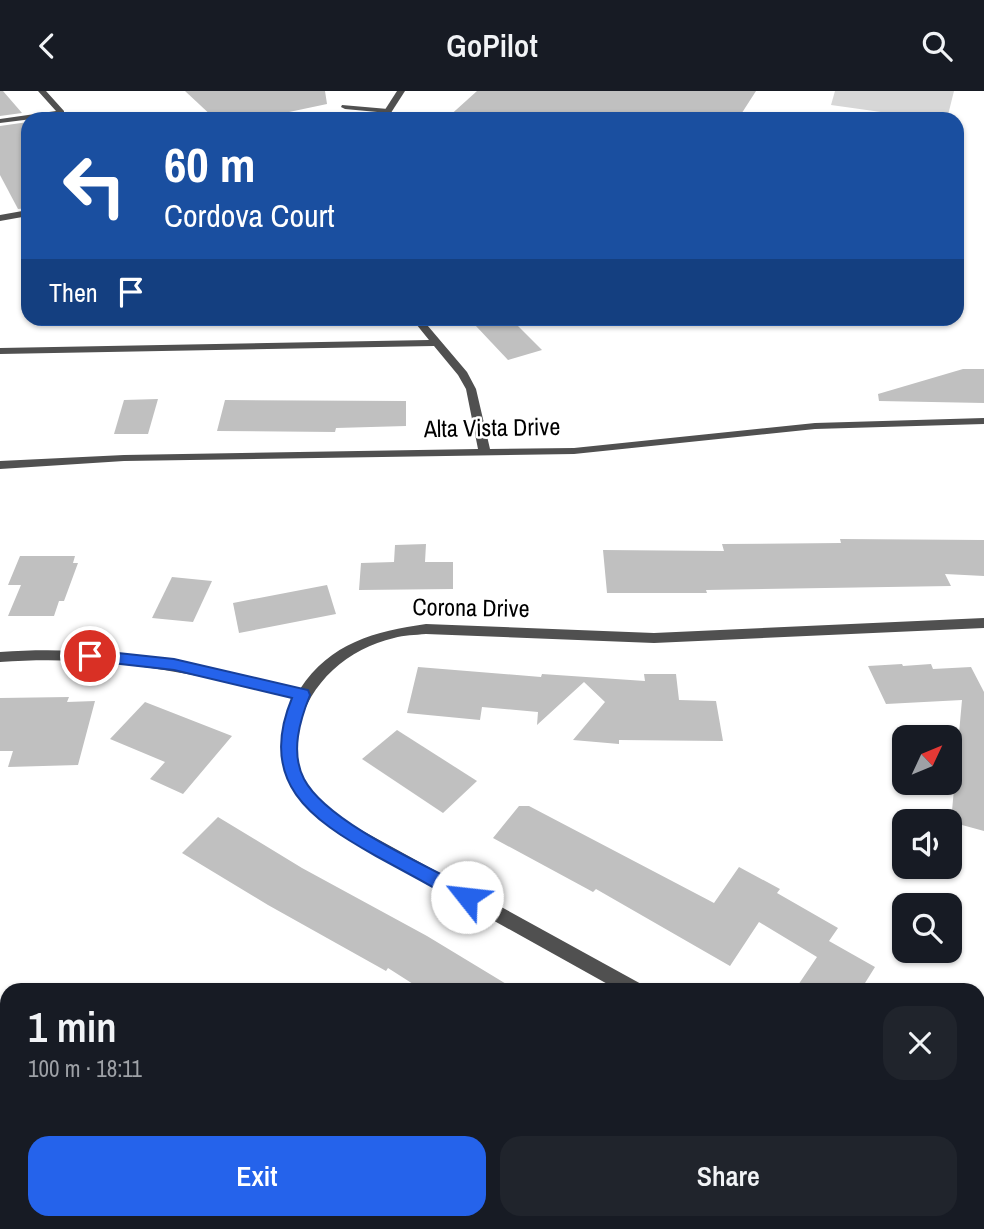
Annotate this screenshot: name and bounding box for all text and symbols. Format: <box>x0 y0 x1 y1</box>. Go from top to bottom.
text: GoPilot <box>446 24 538 67</box>
icon: back <box>28 27 66 65</box>
icon: search <box>918 27 956 65</box>
text: 60 m <box>164 131 256 197</box>
icon: left <box>49 140 140 231</box>
text: Cordova Court <box>164 194 335 237</box>
icon: arrive <box>112 273 150 311</box>
text: Then <box>49 275 98 310</box>
street label: Alta Vista Drive <box>423 410 560 444</box>
street label: Corona Drive <box>412 590 530 624</box>
pin <box>60 626 120 686</box>
icon: arrive <box>71 637 109 675</box>
north arrow <box>892 725 962 795</box>
map controls <box>892 725 962 963</box>
button: sound <box>892 809 962 879</box>
position arrow <box>430 860 504 934</box>
button: search <box>892 893 962 963</box>
text: 1 min <box>28 999 117 1055</box>
button: close <box>883 1006 957 1080</box>
text: 100 m · 18:11 <box>28 1053 142 1084</box>
button: Exit <box>28 1136 486 1216</box>
button: Share <box>500 1136 957 1216</box>

